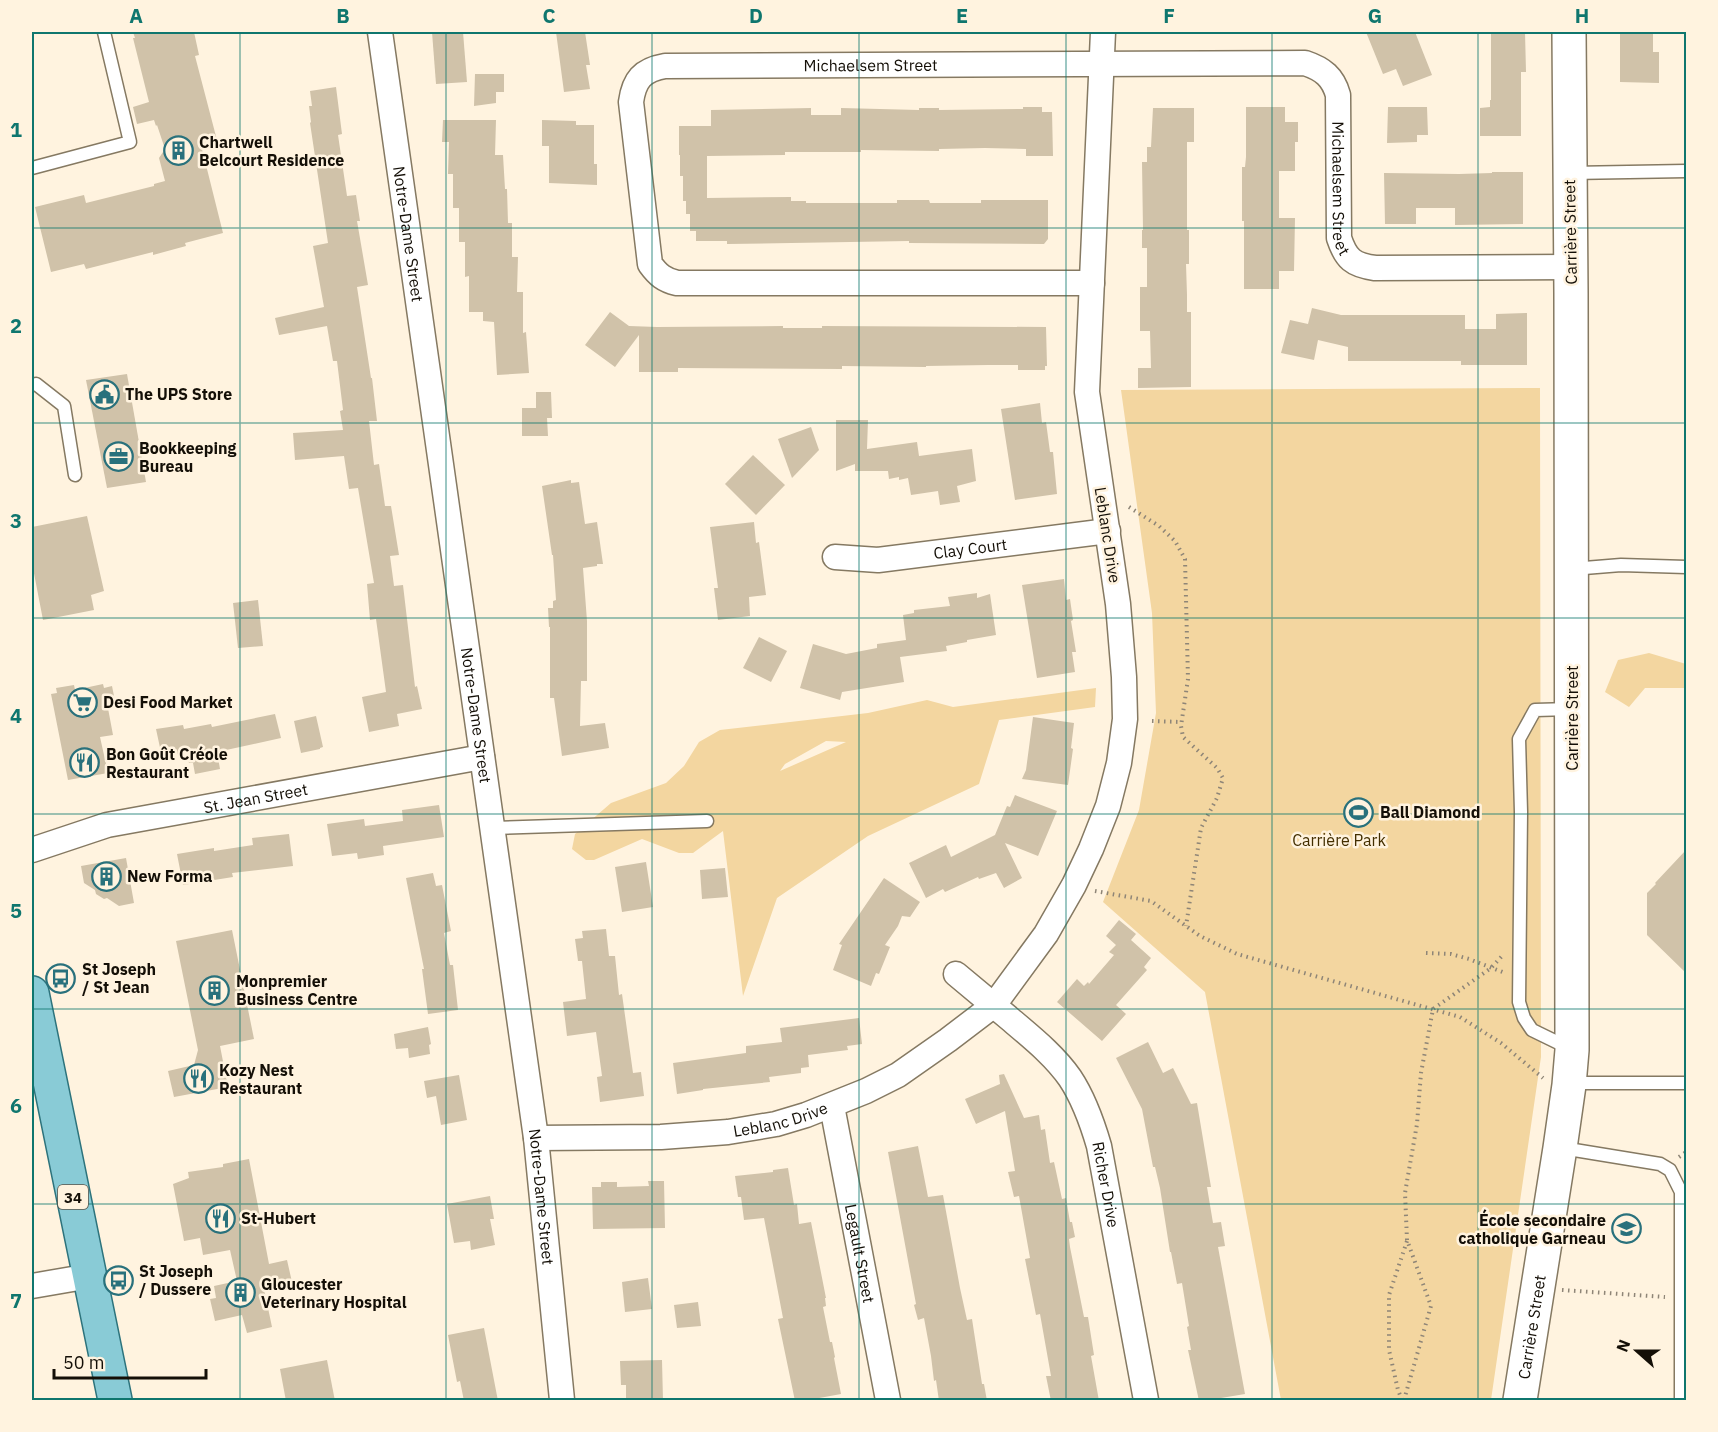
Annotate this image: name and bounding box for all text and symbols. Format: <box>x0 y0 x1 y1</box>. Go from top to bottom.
text: A <box>129 2 143 29</box>
text: B <box>336 2 350 29</box>
text: C <box>542 2 556 29</box>
text: D <box>749 2 763 29</box>
text: E <box>956 2 968 29</box>
text: F <box>1163 2 1175 29</box>
text: G <box>1368 2 1382 29</box>
text: H <box>1575 2 1589 29</box>
street label: Michaelsem Street <box>804 55 938 75</box>
text: 1 <box>10 116 22 143</box>
street label: Michaelsem Street <box>1328 121 1355 259</box>
place label: Chartwell Belcourt Residence <box>199 132 344 170</box>
building icon: Chartwell Belcourt Residence <box>162 135 194 167</box>
street label: Notre-Dame Street <box>389 165 428 303</box>
street label: Carrière Street <box>1559 179 1581 285</box>
text: 2 <box>10 312 22 339</box>
public building icon: The UPS Store <box>88 378 120 410</box>
place label: The UPS Store <box>125 384 232 404</box>
place label: Bookkeeping Bureau <box>139 438 237 476</box>
office icon: Bookkeeping Bureau <box>102 441 134 473</box>
street label: Leblanc Drive <box>1091 486 1125 585</box>
text: 3 <box>10 507 22 534</box>
street label: Clay Court <box>932 534 1008 563</box>
street label: Notre-Dame Street <box>457 646 496 784</box>
street label: Carrière Street <box>1562 665 1582 771</box>
supermarket icon: Desi Food Market <box>66 686 98 718</box>
place label: Desi Food Market <box>103 692 233 712</box>
text: 4 <box>10 702 22 729</box>
place label: Bon Goût Créole Restaurant <box>106 744 228 782</box>
restaurant icon: Bon Goût Créole Restaurant <box>69 747 101 779</box>
street label: St. Jean Street <box>202 779 309 817</box>
sports icon: Ball Diamond <box>1343 796 1375 828</box>
place label: Ball Diamond <box>1380 802 1481 822</box>
park label: Carrière Park <box>1292 830 1386 850</box>
building icon: New Forma <box>90 860 122 892</box>
place label: New Forma <box>127 866 212 886</box>
text: 5 <box>10 897 22 924</box>
place label: St Joseph / St Jean <box>82 959 156 997</box>
bus stop icon: St Joseph / St Jean <box>45 962 77 994</box>
place label: Monpremier Business Centre <box>236 971 358 1009</box>
building icon: Monpremier Business Centre <box>199 974 231 1006</box>
place label: Kozy Nest Restaurant <box>219 1060 302 1098</box>
restaurant icon: Kozy Nest Restaurant <box>182 1063 214 1095</box>
text: 6 <box>10 1092 22 1119</box>
street label: Leblanc Drive <box>732 1097 831 1141</box>
street label: Notre-Dame Street <box>525 1127 559 1266</box>
street label: Richer Drive <box>1088 1140 1124 1229</box>
road number: 34 <box>58 1185 88 1209</box>
restaurant icon: St-Hubert <box>204 1202 236 1234</box>
street label: Legault Street <box>841 1202 879 1305</box>
place label: St-Hubert <box>241 1208 316 1228</box>
place label: École secondaire catholique Garneau <box>1458 1209 1606 1248</box>
school or university icon: École secondaire catholique Garneau <box>1611 1213 1643 1245</box>
place label: St Joseph / Dussere <box>139 1261 213 1299</box>
bus stop icon: St Joseph / Dussere <box>102 1264 134 1296</box>
street label: Carrière Street <box>1513 1273 1550 1381</box>
place label: Gloucester Veterinary Hospital <box>261 1274 407 1312</box>
building icon: Gloucester Veterinary Hospital <box>224 1277 256 1309</box>
text: 7 <box>10 1287 22 1314</box>
north arrow <box>1607 1321 1667 1381</box>
text: N <box>1612 1337 1634 1355</box>
scale bar <box>54 1342 206 1380</box>
text: 50 m <box>63 1351 105 1374</box>

